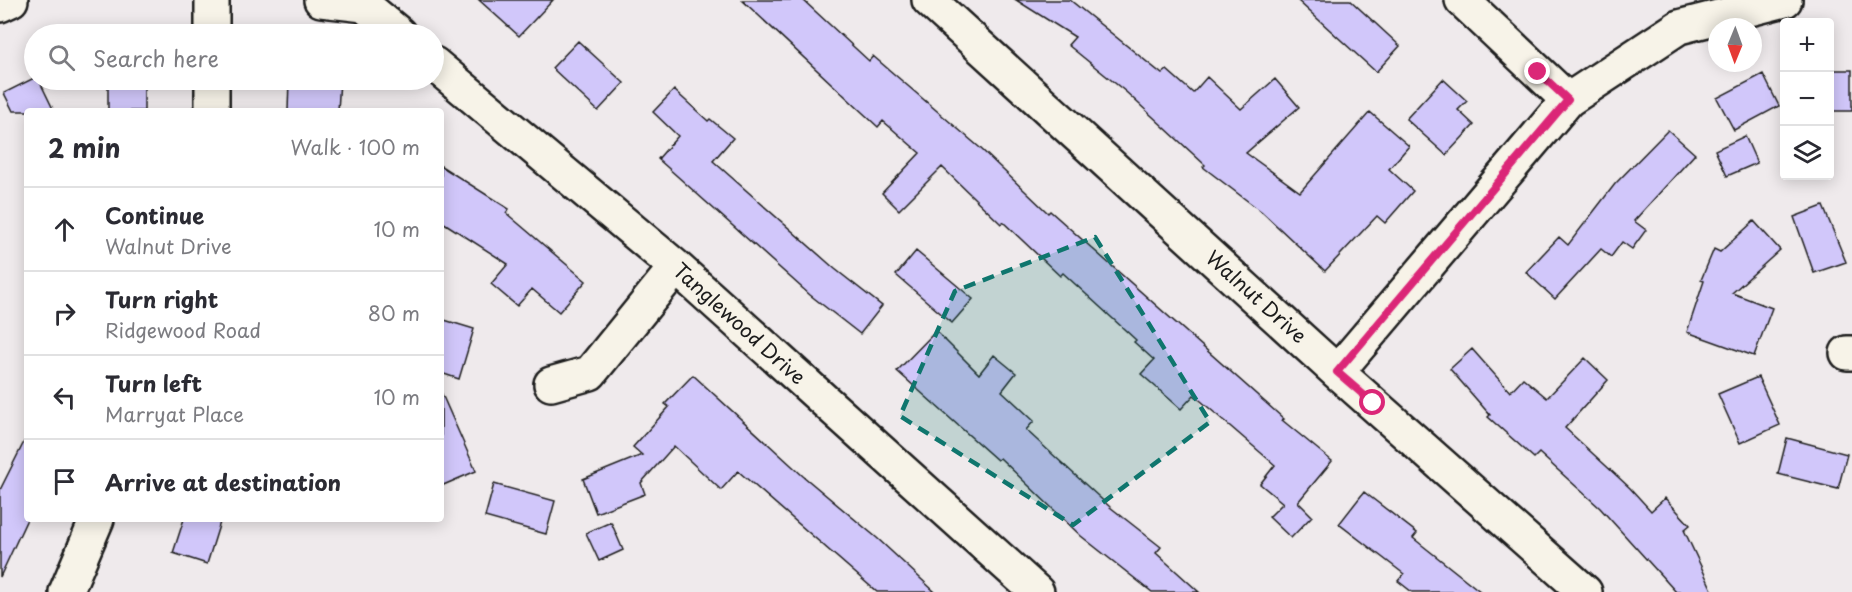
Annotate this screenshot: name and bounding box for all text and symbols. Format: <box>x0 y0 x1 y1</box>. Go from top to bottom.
north arrow <box>1708 18 1762 72</box>
map controls <box>1780 18 1834 180</box>
button: + <box>1780 18 1834 72</box>
search box <box>24 24 444 90</box>
icon: search <box>45 41 78 74</box>
text: Search here <box>93 41 219 74</box>
route end <box>1524 58 1550 84</box>
button: − <box>1780 72 1834 126</box>
button: layers <box>1780 126 1834 180</box>
text: 2 min <box>48 128 121 167</box>
text: Walk · 100 m <box>290 132 420 162</box>
text: Continue <box>105 198 204 231</box>
icon: ahead <box>48 213 81 246</box>
text: 10 m <box>373 214 420 244</box>
text: Walnut Drive <box>105 231 232 261</box>
street label: Walnut Drive <box>1200 243 1314 350</box>
street label: Tanglewood Drive <box>667 255 813 391</box>
text: Turn right <box>105 282 218 315</box>
icon: right <box>48 297 81 330</box>
text: 80 m <box>368 298 420 328</box>
text: Ridgewood Road <box>105 315 261 345</box>
text: Turn left <box>105 366 202 399</box>
icon: left <box>48 381 81 414</box>
text: 10 m <box>373 382 420 412</box>
route start <box>1359 389 1385 415</box>
text: Marryat Place <box>105 399 244 429</box>
icon: arrive <box>48 465 81 498</box>
text: Arrive at destination <box>105 465 341 498</box>

